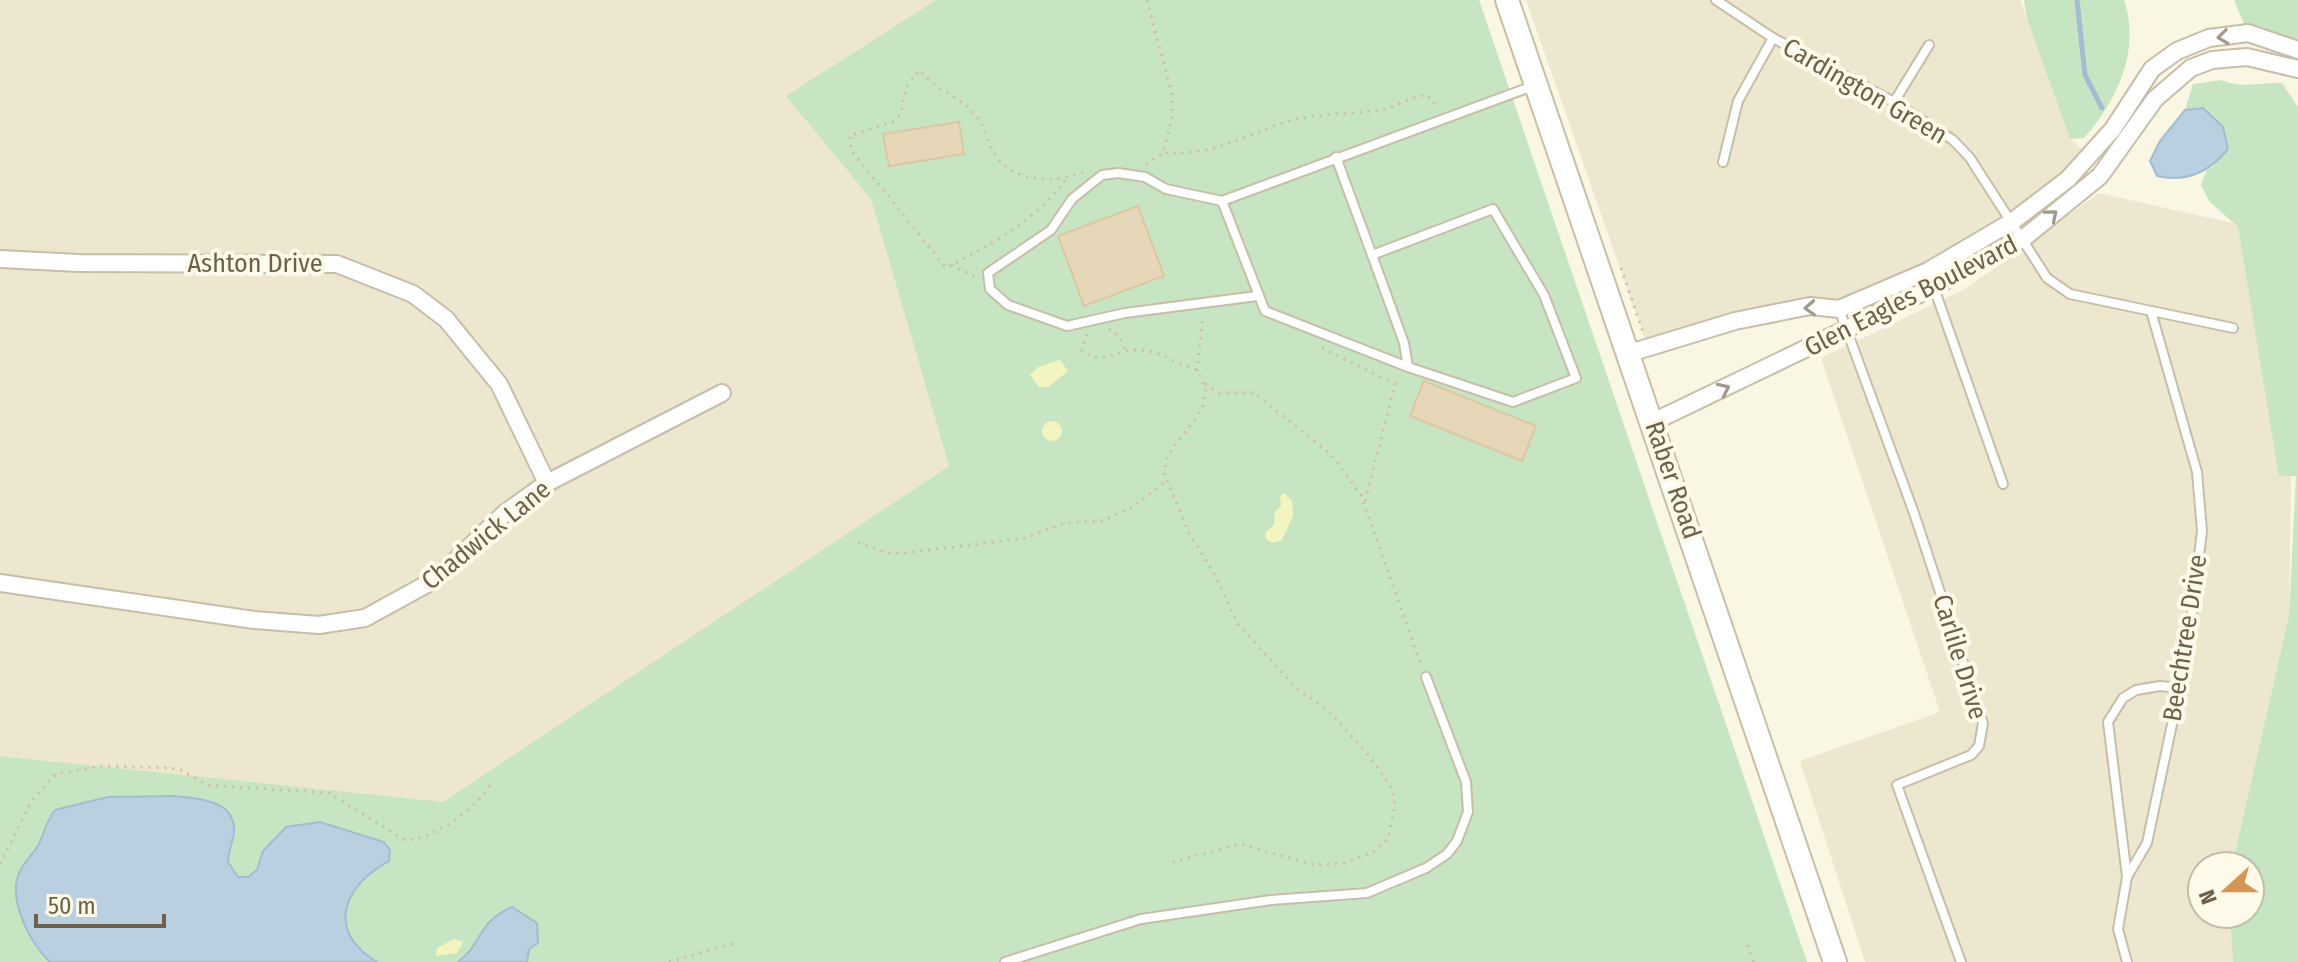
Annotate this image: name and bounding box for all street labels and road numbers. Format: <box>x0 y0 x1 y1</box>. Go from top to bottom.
street label: Cardington Green <box>1777 31 1953 151</box>
street label: Glen Eagles Boulevard <box>1799 229 2023 363</box>
street label: Ashton Drive <box>187 248 323 279</box>
street label: Raber Road <box>1638 417 1708 543</box>
street label: Chadwick Lane <box>415 474 557 596</box>
street label: Beechtree Drive <box>2157 552 2213 724</box>
street label: Carlile Drive <box>1926 591 1994 723</box>

